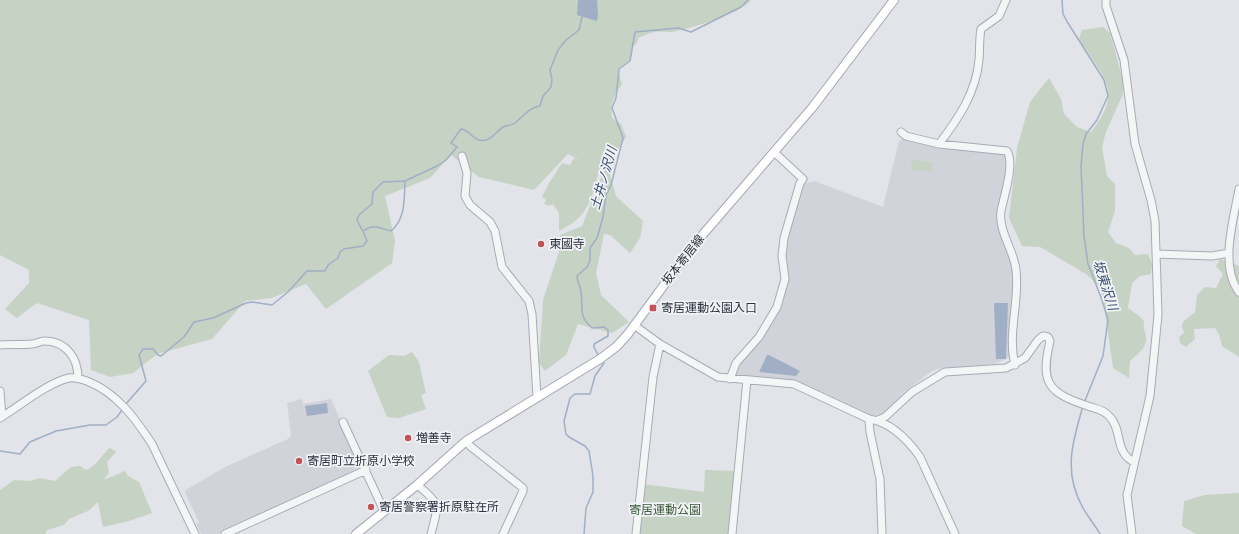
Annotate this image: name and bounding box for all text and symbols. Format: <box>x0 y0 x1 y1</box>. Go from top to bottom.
water label: 土井ノ沢川 <box>587 143 620 211</box>
street label: 坂本寄居線 <box>659 232 707 288</box>
place label: 東國寺 <box>549 237 585 251</box>
marker: 東國寺 <box>536 239 546 249</box>
water label: 坂東沢川 <box>1090 258 1121 314</box>
place label: 寄居運動公園入口 <box>661 301 757 315</box>
marker: 寄居運動公園入口 <box>648 303 658 313</box>
place label: 増善寺 <box>416 431 452 445</box>
marker: 増善寺 <box>403 433 413 443</box>
place label: 寄居町立折原小学校 <box>307 454 415 468</box>
marker: 寄居町立折原小学校 <box>294 456 304 466</box>
place label: 寄居警察署折原駐在所 <box>379 500 499 514</box>
marker: 寄居警察署折原駐在所 <box>366 502 376 512</box>
park label: 寄居運動公園 <box>629 503 701 517</box>

